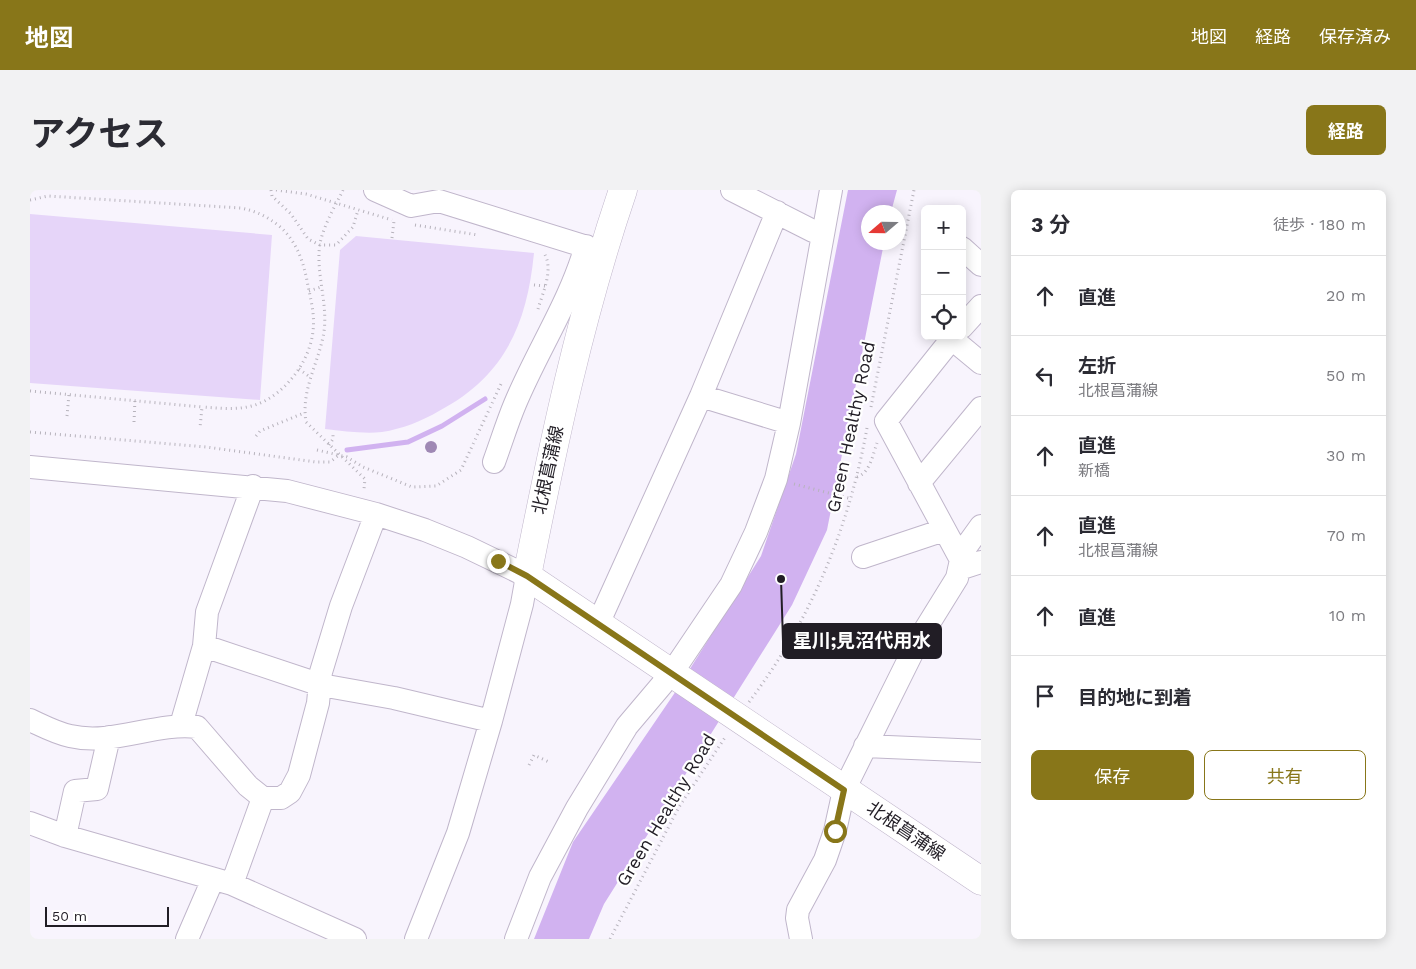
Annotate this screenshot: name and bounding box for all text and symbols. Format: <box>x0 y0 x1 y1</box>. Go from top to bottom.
text: 地図 <box>25 24 73 52</box>
text: 地図 <box>1191 26 1227 47</box>
text: 経路 <box>1255 26 1291 47</box>
text: 保存済み <box>1319 26 1391 47</box>
button: 経路 <box>1306 105 1386 155</box>
text: アクセス <box>30 113 168 155</box>
north arrow <box>861 205 906 250</box>
map controls <box>921 205 966 340</box>
button: + <box>921 205 966 250</box>
text: 3 分 <box>1031 212 1070 237</box>
text: 徒歩 · 180 m <box>1273 215 1366 234</box>
button: − <box>921 250 966 295</box>
icon: ahead <box>1031 282 1059 310</box>
text: 直進 <box>1078 286 1116 309</box>
text: 20 m <box>1326 286 1366 305</box>
button: locate <box>921 295 966 340</box>
street label: Green Healthy Road <box>822 339 879 514</box>
text: 左折 <box>1078 354 1116 377</box>
icon: left <box>1031 362 1059 390</box>
text: 50 m <box>1326 366 1366 385</box>
text: 北根菖蒲線 <box>1078 381 1158 400</box>
street label: 北根菖蒲線 <box>528 424 567 516</box>
text: 直進 <box>1078 434 1116 457</box>
icon: ahead <box>1031 442 1059 470</box>
text: 30 m <box>1326 446 1366 465</box>
text: 新橋 <box>1078 461 1110 480</box>
text: 直進 <box>1078 514 1116 537</box>
icon: ahead <box>1031 522 1059 550</box>
text: 70 m <box>1327 526 1366 545</box>
text: 北根菖蒲線 <box>1078 541 1158 560</box>
route end <box>487 550 510 573</box>
icon: ahead <box>1031 602 1059 630</box>
text: 直進 <box>1078 606 1116 629</box>
text: 10 m <box>1329 606 1366 625</box>
callout: 星川;見沼代用水 <box>783 624 941 658</box>
text: 星川;見沼代用水 <box>793 629 931 652</box>
icon: arrive <box>1031 682 1059 710</box>
text: 目的地に到着 <box>1078 686 1192 709</box>
street label: Green Healthy Road <box>612 730 719 890</box>
button: 保存 <box>1031 750 1194 800</box>
button: 共有 <box>1204 750 1366 800</box>
street label: 北根菖蒲線 <box>863 797 949 864</box>
route start <box>824 820 847 843</box>
scale bar <box>45 904 169 927</box>
text: 50 m <box>52 908 87 924</box>

